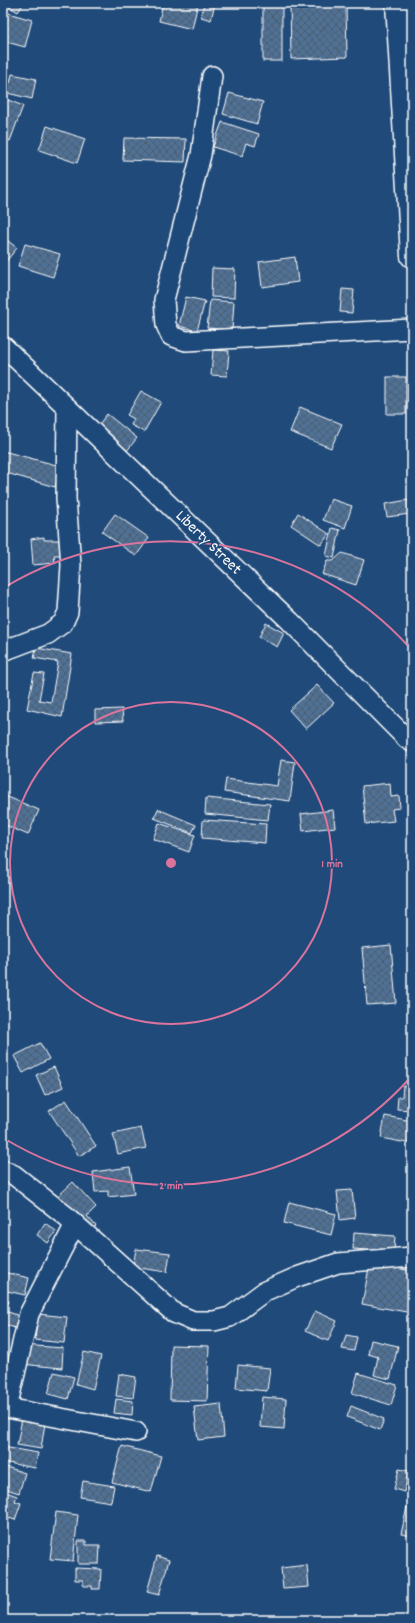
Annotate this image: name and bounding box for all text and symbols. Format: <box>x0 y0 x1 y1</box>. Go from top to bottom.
street label: Liberty Street <box>170 505 246 581</box>
centre of rings <box>164 856 178 870</box>
text: 1 min <box>321 856 343 873</box>
text: 2 min <box>159 1178 183 1195</box>

